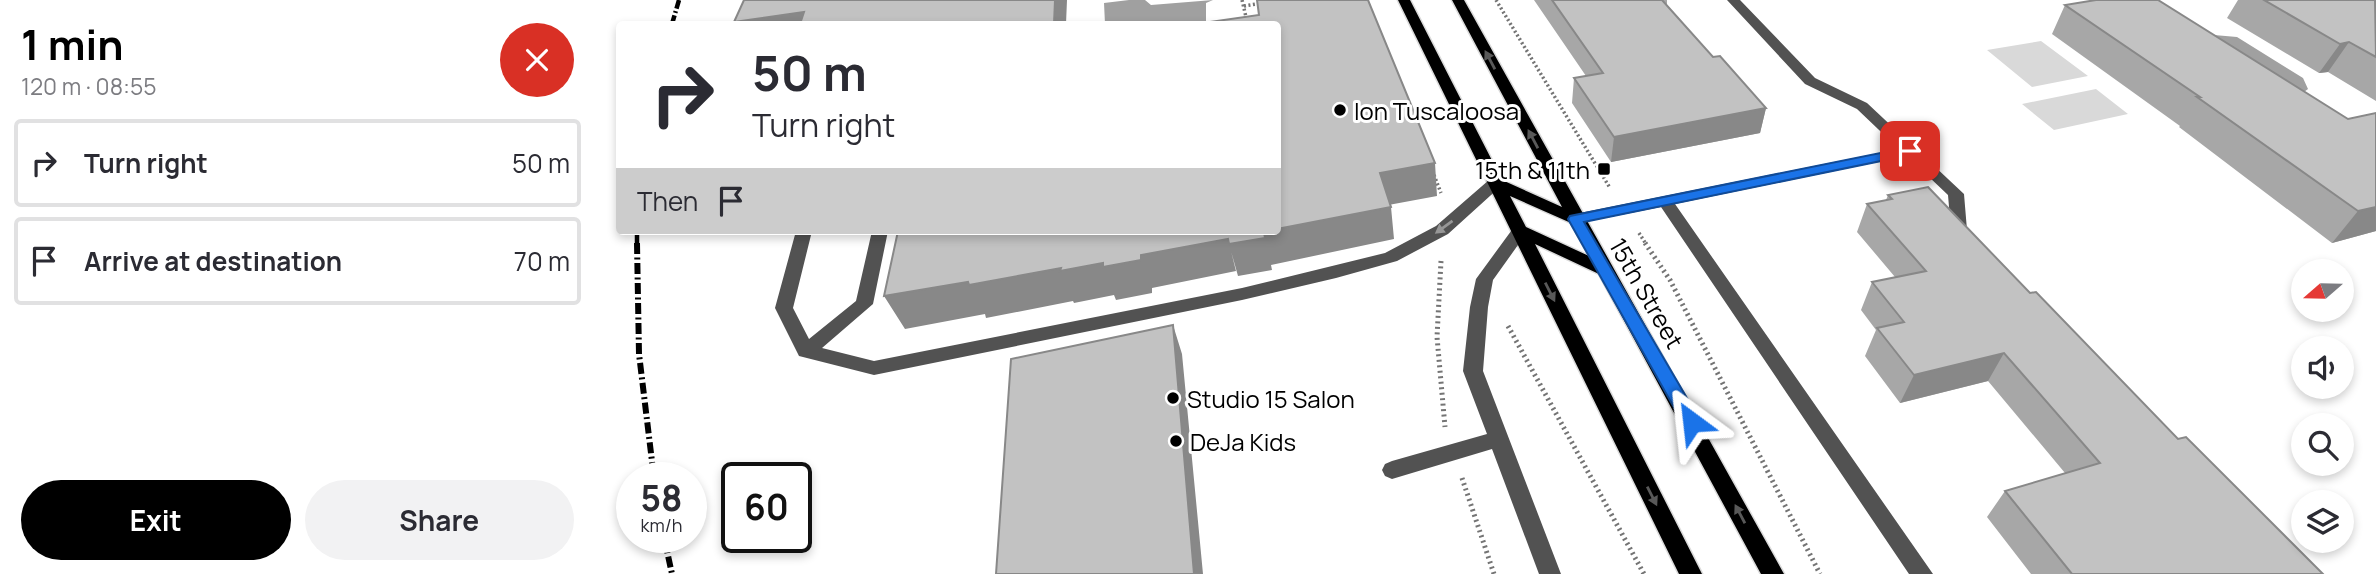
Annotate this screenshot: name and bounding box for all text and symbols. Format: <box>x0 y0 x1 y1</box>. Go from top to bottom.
text: 1 min <box>21 15 124 73</box>
button: close <box>500 23 574 97</box>
text: 50 m <box>752 39 867 106</box>
icon: right <box>637 49 728 140</box>
one-way arrow <box>1484 50 1496 70</box>
text: 120 m · 08:55 <box>21 70 156 102</box>
place label: Ion Tuscaloosa <box>1354 94 1519 127</box>
marker: Ion Tuscaloosa <box>1332 102 1348 118</box>
text: Turn right <box>752 103 895 147</box>
pin <box>1880 121 1940 181</box>
one-way arrow <box>1527 129 1538 149</box>
icon: arrive <box>1891 132 1929 170</box>
icon: right <box>25 144 63 182</box>
text: Turn right <box>84 145 208 181</box>
text: 50 m <box>512 145 570 181</box>
place label: 15th & 11th <box>1475 153 1590 186</box>
marker: 15th & 11th <box>1596 161 1612 177</box>
icon: arrive <box>712 182 750 220</box>
text: Then <box>637 183 698 219</box>
one-way arrow <box>1435 220 1453 234</box>
street label: 15th Street <box>1602 232 1692 354</box>
icon: arrive <box>25 242 63 280</box>
text: Arrive at destination <box>84 243 342 279</box>
text: 70 m <box>514 243 570 279</box>
north arrow <box>2291 259 2354 322</box>
map controls <box>2291 259 2354 553</box>
one-way arrow <box>1545 282 1556 302</box>
button: sound <box>2291 336 2354 399</box>
place label: Studio 15 Salon <box>1187 382 1355 415</box>
position arrow <box>1655 385 1729 459</box>
marker: Studio 15 Salon <box>1165 390 1181 406</box>
button: search <box>2291 413 2354 476</box>
place label: DeJa Kids <box>1190 425 1296 458</box>
marker: DeJa Kids <box>1168 433 1184 449</box>
speed limit sign: 60 <box>721 462 812 553</box>
text: 58 <box>641 474 682 522</box>
button: Exit <box>21 480 291 560</box>
button: Share <box>305 480 574 560</box>
one-way arrow <box>1646 486 1657 506</box>
button: layers <box>2291 490 2354 553</box>
one-way arrow <box>1735 504 1746 524</box>
text: km/h <box>641 513 682 537</box>

